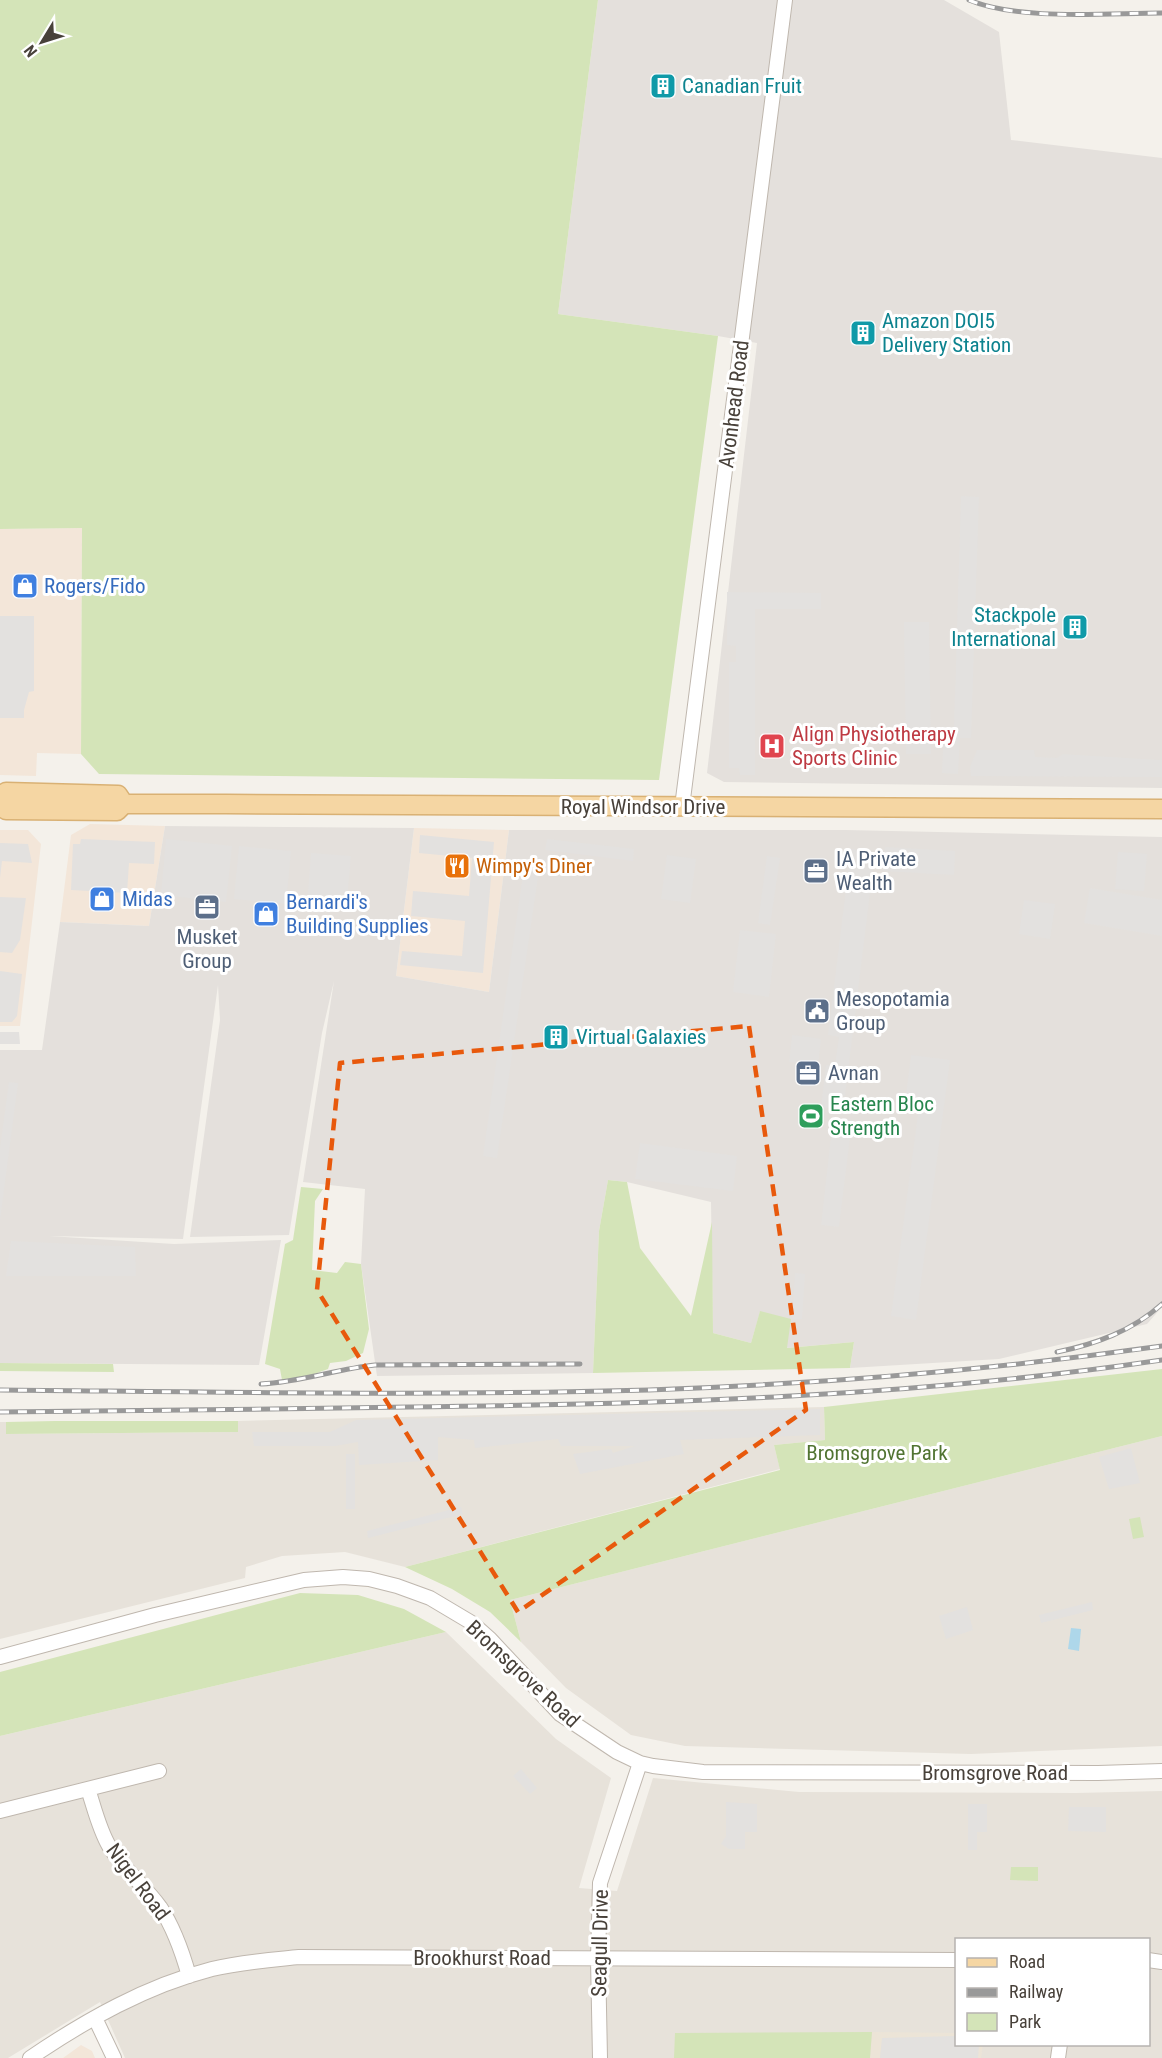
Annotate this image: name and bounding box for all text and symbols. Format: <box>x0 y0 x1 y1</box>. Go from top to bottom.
north arrow <box>12 12 72 72</box>
text: N <box>20 41 41 61</box>
building icon: Canadian Fruit <box>648 71 678 101</box>
place label: Canadian Fruit <box>682 74 802 98</box>
place label: Amazon DOI5 Delivery Station <box>882 309 1011 357</box>
building icon: Amazon DOI5 Delivery Station <box>848 318 878 348</box>
street label: Avonhead Road <box>714 339 754 469</box>
shop icon: Rogers/Fido <box>10 571 40 601</box>
place label: Rogers/Fido <box>44 574 146 598</box>
place label: Stackpole International <box>951 603 1056 651</box>
building icon: Stackpole International <box>1060 612 1090 642</box>
place label: Align Physiotherapy Sports Clinic <box>792 722 956 770</box>
hospital icon: Align Physiotherapy Sports Clinic <box>757 731 787 761</box>
street label: Royal Windsor Drive <box>561 795 725 819</box>
place label: IA Private Wealth <box>836 847 916 895</box>
restaurant icon: Wimpy's Diner <box>442 851 472 881</box>
place label: Wimpy's Diner <box>476 854 592 878</box>
office icon: IA Private Wealth <box>801 856 831 886</box>
shop icon: Midas <box>87 884 117 914</box>
place label: Midas <box>122 887 173 911</box>
place label: Bernardi's Building Supplies <box>286 890 429 938</box>
office icon: Musket Group <box>192 892 222 922</box>
shop icon: Bernardi's Building Supplies <box>251 899 281 929</box>
place label: Musket Group <box>177 925 237 973</box>
place label: Mesopotamia Group <box>836 987 950 1035</box>
public building icon: Mesopotamia Group <box>802 996 832 1026</box>
building icon: Virtual Galaxies <box>541 1022 571 1052</box>
place label: Virtual Galaxies <box>576 1025 706 1049</box>
office icon: Avnan <box>793 1058 823 1088</box>
place label: Avnan <box>828 1061 879 1085</box>
place label: Eastern Bloc Strength <box>830 1092 934 1140</box>
sports icon: Eastern Bloc Strength <box>796 1101 826 1131</box>
park label: Bromsgrove Park <box>806 1441 948 1465</box>
street label: Bromsgrove Road <box>461 1615 585 1733</box>
street label: Bromsgrove Road <box>922 1761 1068 1785</box>
street label: Nigel Road <box>101 1839 175 1925</box>
street label: Seagull Drive <box>587 1889 613 1997</box>
legend <box>955 1938 1150 2046</box>
street label: Brookhurst Road <box>413 1946 551 1970</box>
text: Road <box>1009 1951 1045 1972</box>
text: Railway <box>1009 1981 1064 2002</box>
text: Park <box>1009 2011 1041 2032</box>

